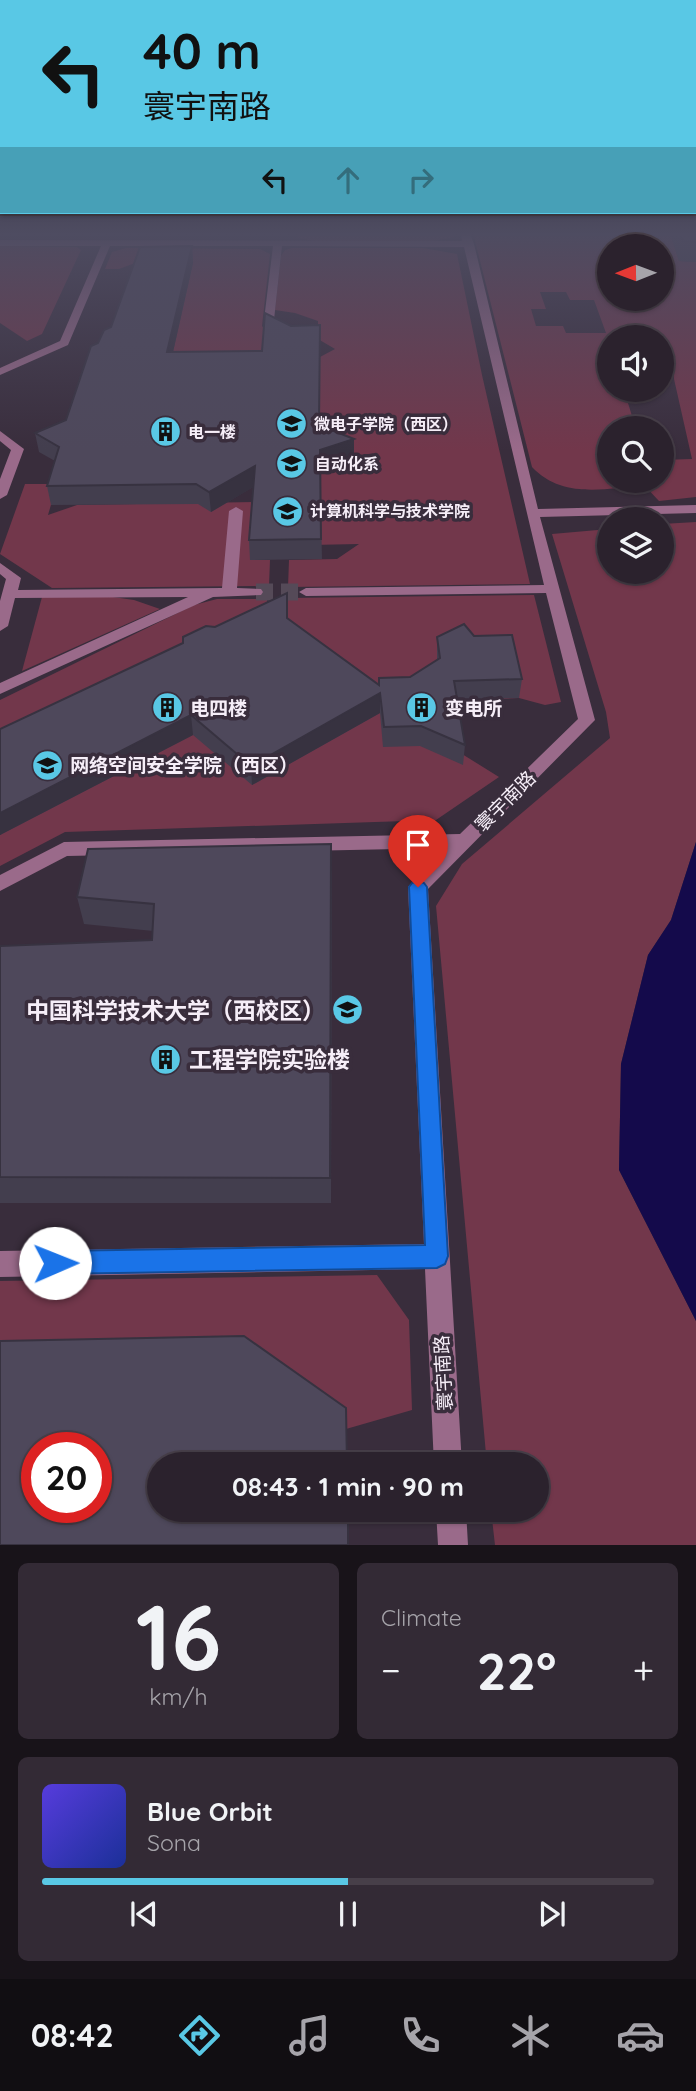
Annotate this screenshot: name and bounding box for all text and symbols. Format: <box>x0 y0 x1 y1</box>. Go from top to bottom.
text: 40 m <box>143 20 261 81</box>
icon: left <box>28 28 119 119</box>
text: 寰宇南路 <box>143 86 271 126</box>
icon: left <box>256 161 294 199</box>
icon: ahead <box>329 161 367 199</box>
icon: right <box>402 161 440 199</box>
north arrow <box>597 234 674 312</box>
map controls <box>597 234 674 584</box>
button: sound <box>597 325 674 402</box>
school or university icon: 微电子学院（西区） <box>274 407 308 441</box>
place label: 微电子学院（西区） <box>314 414 458 434</box>
building icon: 电一楼 <box>148 415 182 449</box>
button: search <box>597 416 674 493</box>
place label: 电一楼 <box>188 422 236 442</box>
school or university icon: 自动化系 <box>275 447 309 481</box>
place label: 自动化系 <box>315 454 379 474</box>
school or university icon: 计算机科学与技术学院 <box>270 494 304 528</box>
place label: 计算机科学与技术学院 <box>310 501 470 521</box>
button: layers <box>597 507 674 584</box>
building icon: 电四楼 <box>150 691 184 725</box>
building icon: 变电所 <box>405 691 439 725</box>
place label: 电四楼 <box>190 696 247 720</box>
place label: 变电所 <box>445 696 502 720</box>
school or university icon: 网络空间安全学院（西区） <box>30 748 64 782</box>
place label: 网络空间安全学院（西区） <box>70 753 298 777</box>
street label: 寰宇南路 <box>470 766 540 836</box>
pin <box>388 815 448 887</box>
icon: arrive <box>399 826 437 864</box>
school or university icon: 中国科学技术大学（西校区） <box>331 993 365 1027</box>
place label: 中国科学技术大学（西校区） <box>26 996 325 1025</box>
building icon: 工程学院实验楼 <box>149 1042 183 1076</box>
place label: 工程学院实验楼 <box>189 1045 350 1074</box>
position arrow <box>18 1226 92 1300</box>
street label: 寰宇南路 <box>429 1334 457 1412</box>
speed limit sign: 20 <box>21 1432 112 1523</box>
text: 08:43 · 1 min · 90 m <box>232 1470 464 1503</box>
text: 16 <box>136 1579 221 1693</box>
text: Climate <box>381 1603 462 1632</box>
text: 22° <box>477 1638 556 1703</box>
text: − <box>381 1646 401 1694</box>
text: + <box>633 1646 654 1694</box>
text: km/h <box>149 1682 208 1711</box>
text: Blue Orbit <box>147 1795 273 1828</box>
text: Sona <box>147 1828 201 1857</box>
icon: previous <box>125 1895 163 1933</box>
icon: pause <box>329 1895 367 1933</box>
icon: next <box>533 1895 571 1933</box>
icon: directions <box>175 2011 224 2060</box>
icon: music <box>285 2011 334 2060</box>
icon: phone <box>396 2011 445 2060</box>
icon: climate <box>506 2011 555 2060</box>
icon: car <box>616 2011 665 2060</box>
text: 08:42 <box>31 2015 114 2055</box>

